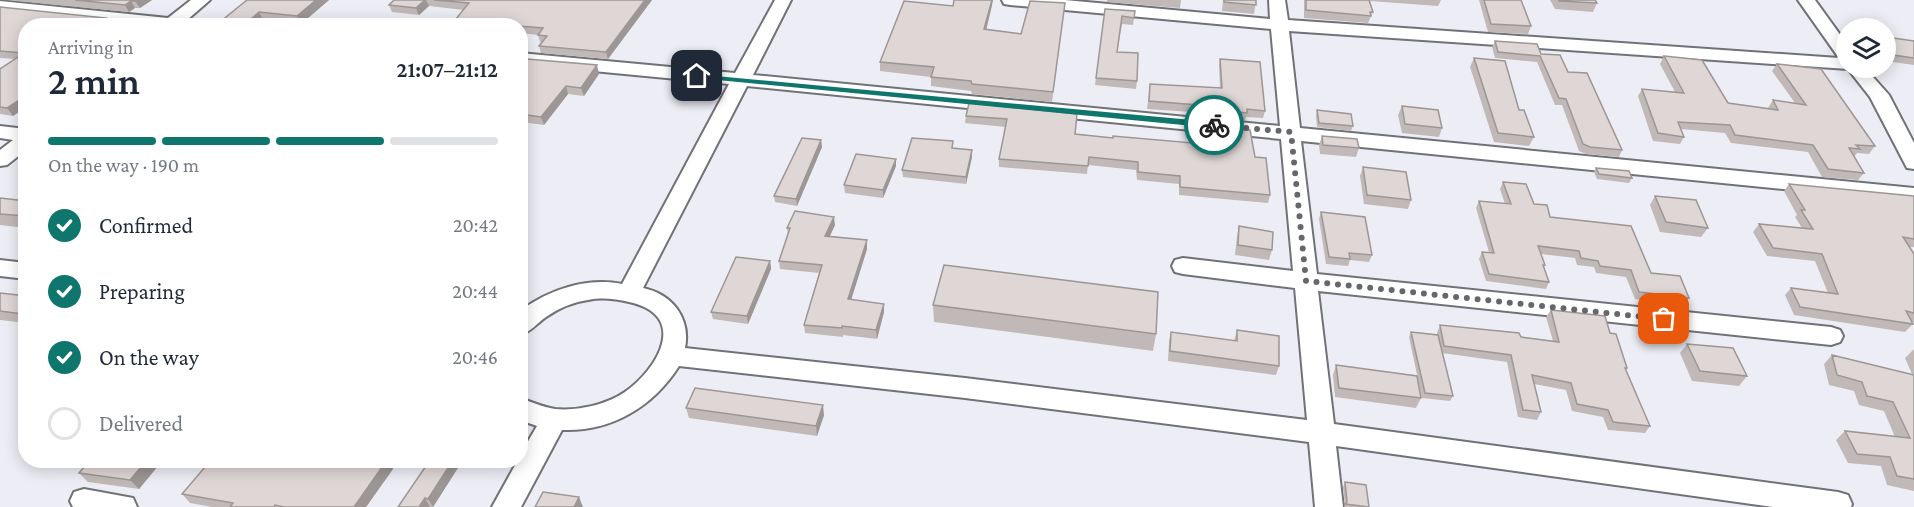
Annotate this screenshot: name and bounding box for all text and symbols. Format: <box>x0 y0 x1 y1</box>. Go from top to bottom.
map controls <box>1836 18 1896 78</box>
button: layers <box>1836 18 1896 78</box>
text: Arriving in <box>48 36 133 58</box>
pin <box>671 50 722 101</box>
text: 21:07–21:12 <box>397 57 498 82</box>
text: 2 min <box>48 59 140 102</box>
icon: home <box>680 59 713 92</box>
courier <box>1184 95 1244 155</box>
icon: bike <box>1198 109 1231 142</box>
text: On the way · 190 m <box>48 154 199 176</box>
icon: check <box>48 209 81 242</box>
text: Confirmed <box>99 213 193 238</box>
text: 20:42 <box>453 214 498 236</box>
icon: check <box>48 275 81 308</box>
text: Preparing <box>99 279 185 304</box>
text: 20:44 <box>452 280 498 302</box>
pin <box>1638 293 1689 344</box>
icon: bag <box>1647 302 1680 335</box>
icon: check <box>48 341 81 374</box>
text: On the way <box>99 345 199 370</box>
text: 20:46 <box>452 346 498 368</box>
text: Delivered <box>99 411 183 436</box>

